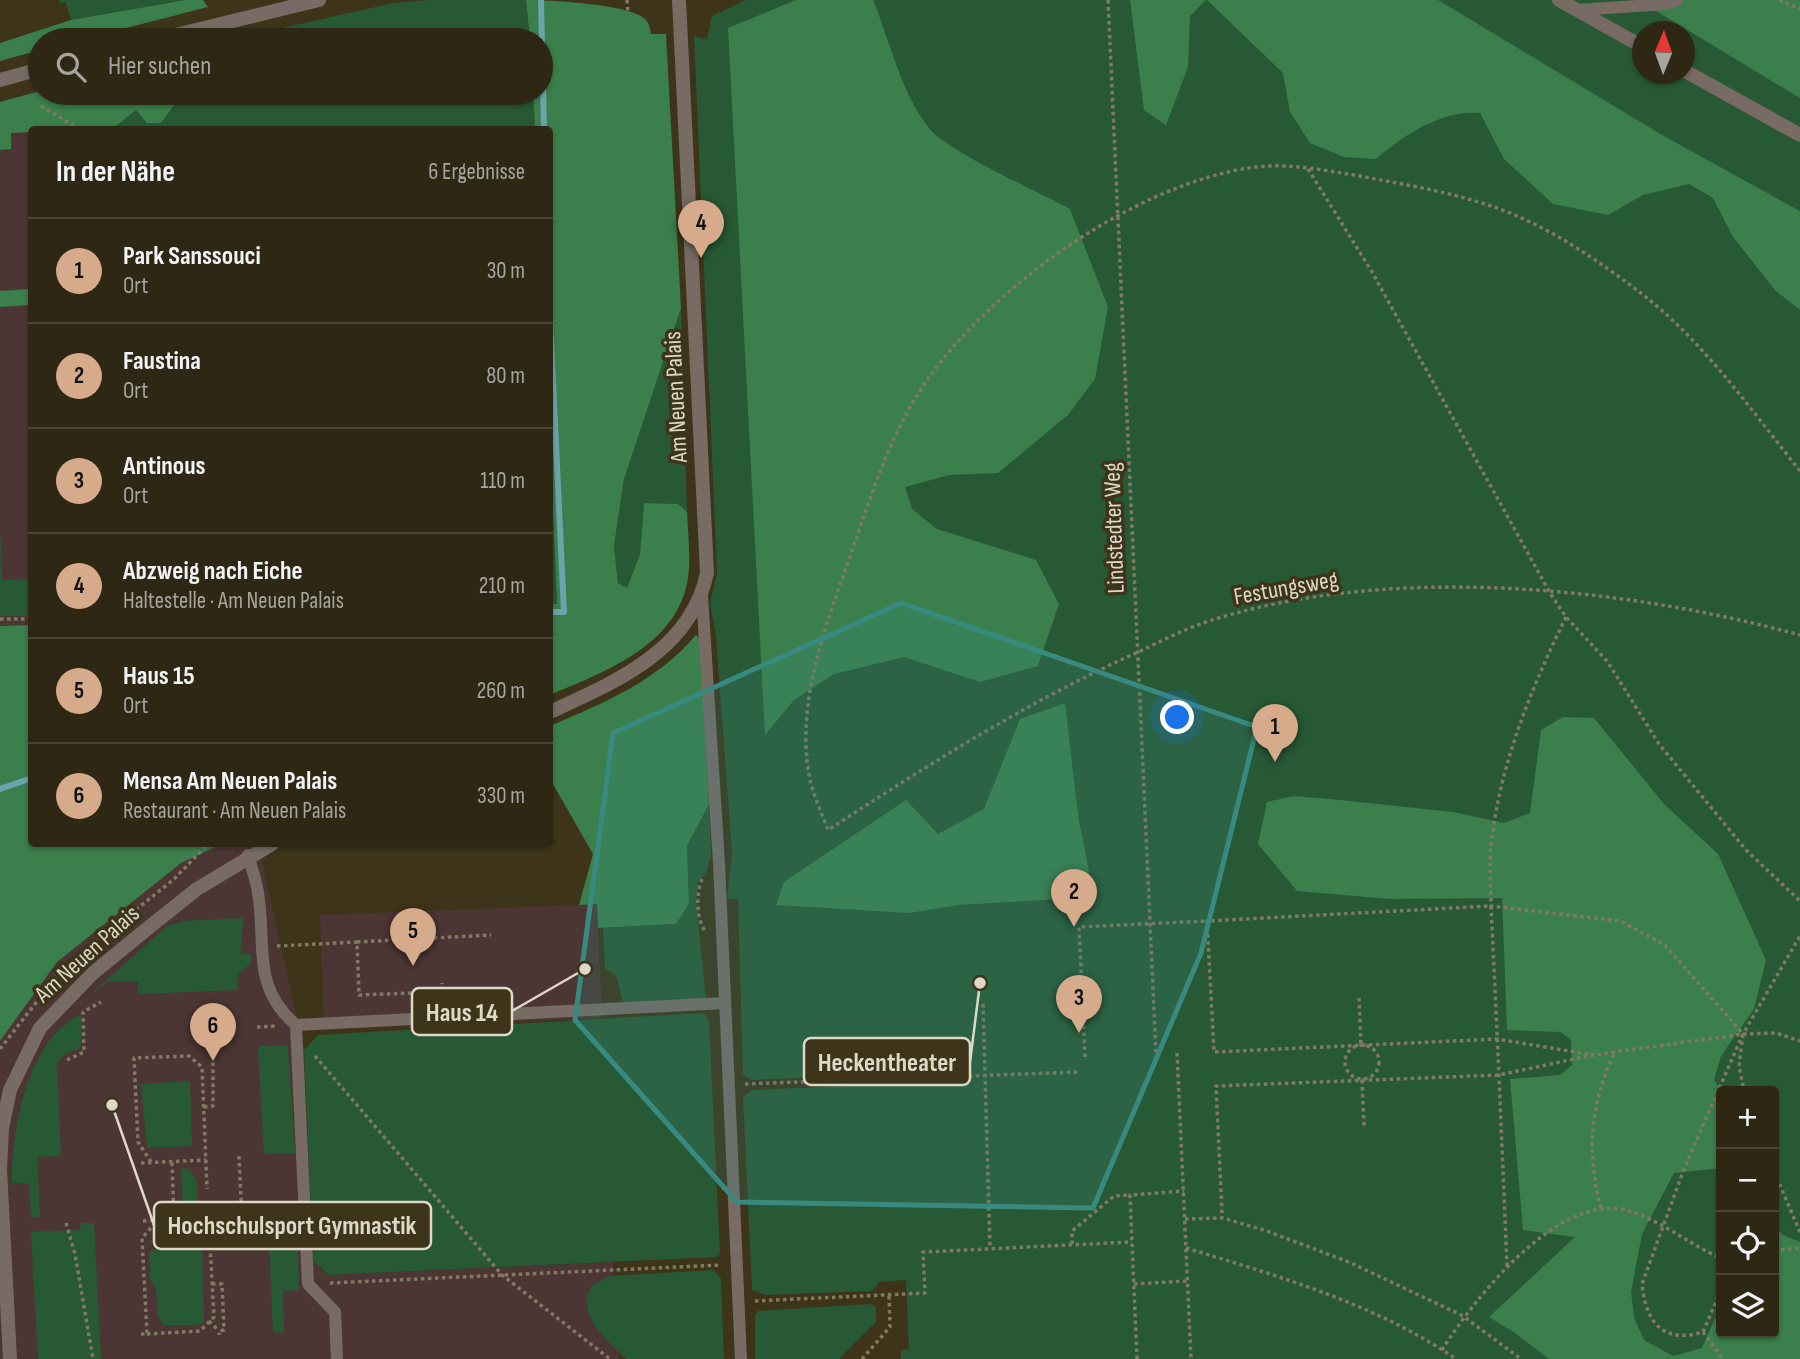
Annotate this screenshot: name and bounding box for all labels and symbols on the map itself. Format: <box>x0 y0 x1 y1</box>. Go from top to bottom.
north arrow <box>1632 21 1695 84</box>
pin: 4 <box>678 200 724 258</box>
street label: Am Neuen Palais <box>658 331 694 464</box>
street label: Lindstedter Weg <box>1097 462 1131 594</box>
street label: Festungsweg <box>1232 565 1340 611</box>
your location <box>1160 700 1194 734</box>
pin: 1 <box>1252 704 1298 762</box>
pin: 2 <box>1051 869 1097 927</box>
street label: Am Neuen Palais <box>28 899 146 1009</box>
pin: 5 <box>390 908 436 966</box>
pin: 3 <box>1056 975 1102 1033</box>
callout: Haus 14 <box>412 988 512 1035</box>
text: Haus 14 <box>426 998 498 1029</box>
pin: 6 <box>190 1003 236 1061</box>
callout: Heckentheater <box>804 1038 970 1085</box>
text: Heckentheater <box>818 1048 956 1079</box>
callout: Hochschulsport Gymnastik <box>154 1202 431 1249</box>
text: Hochschulsport Gymnastik <box>168 1211 417 1242</box>

